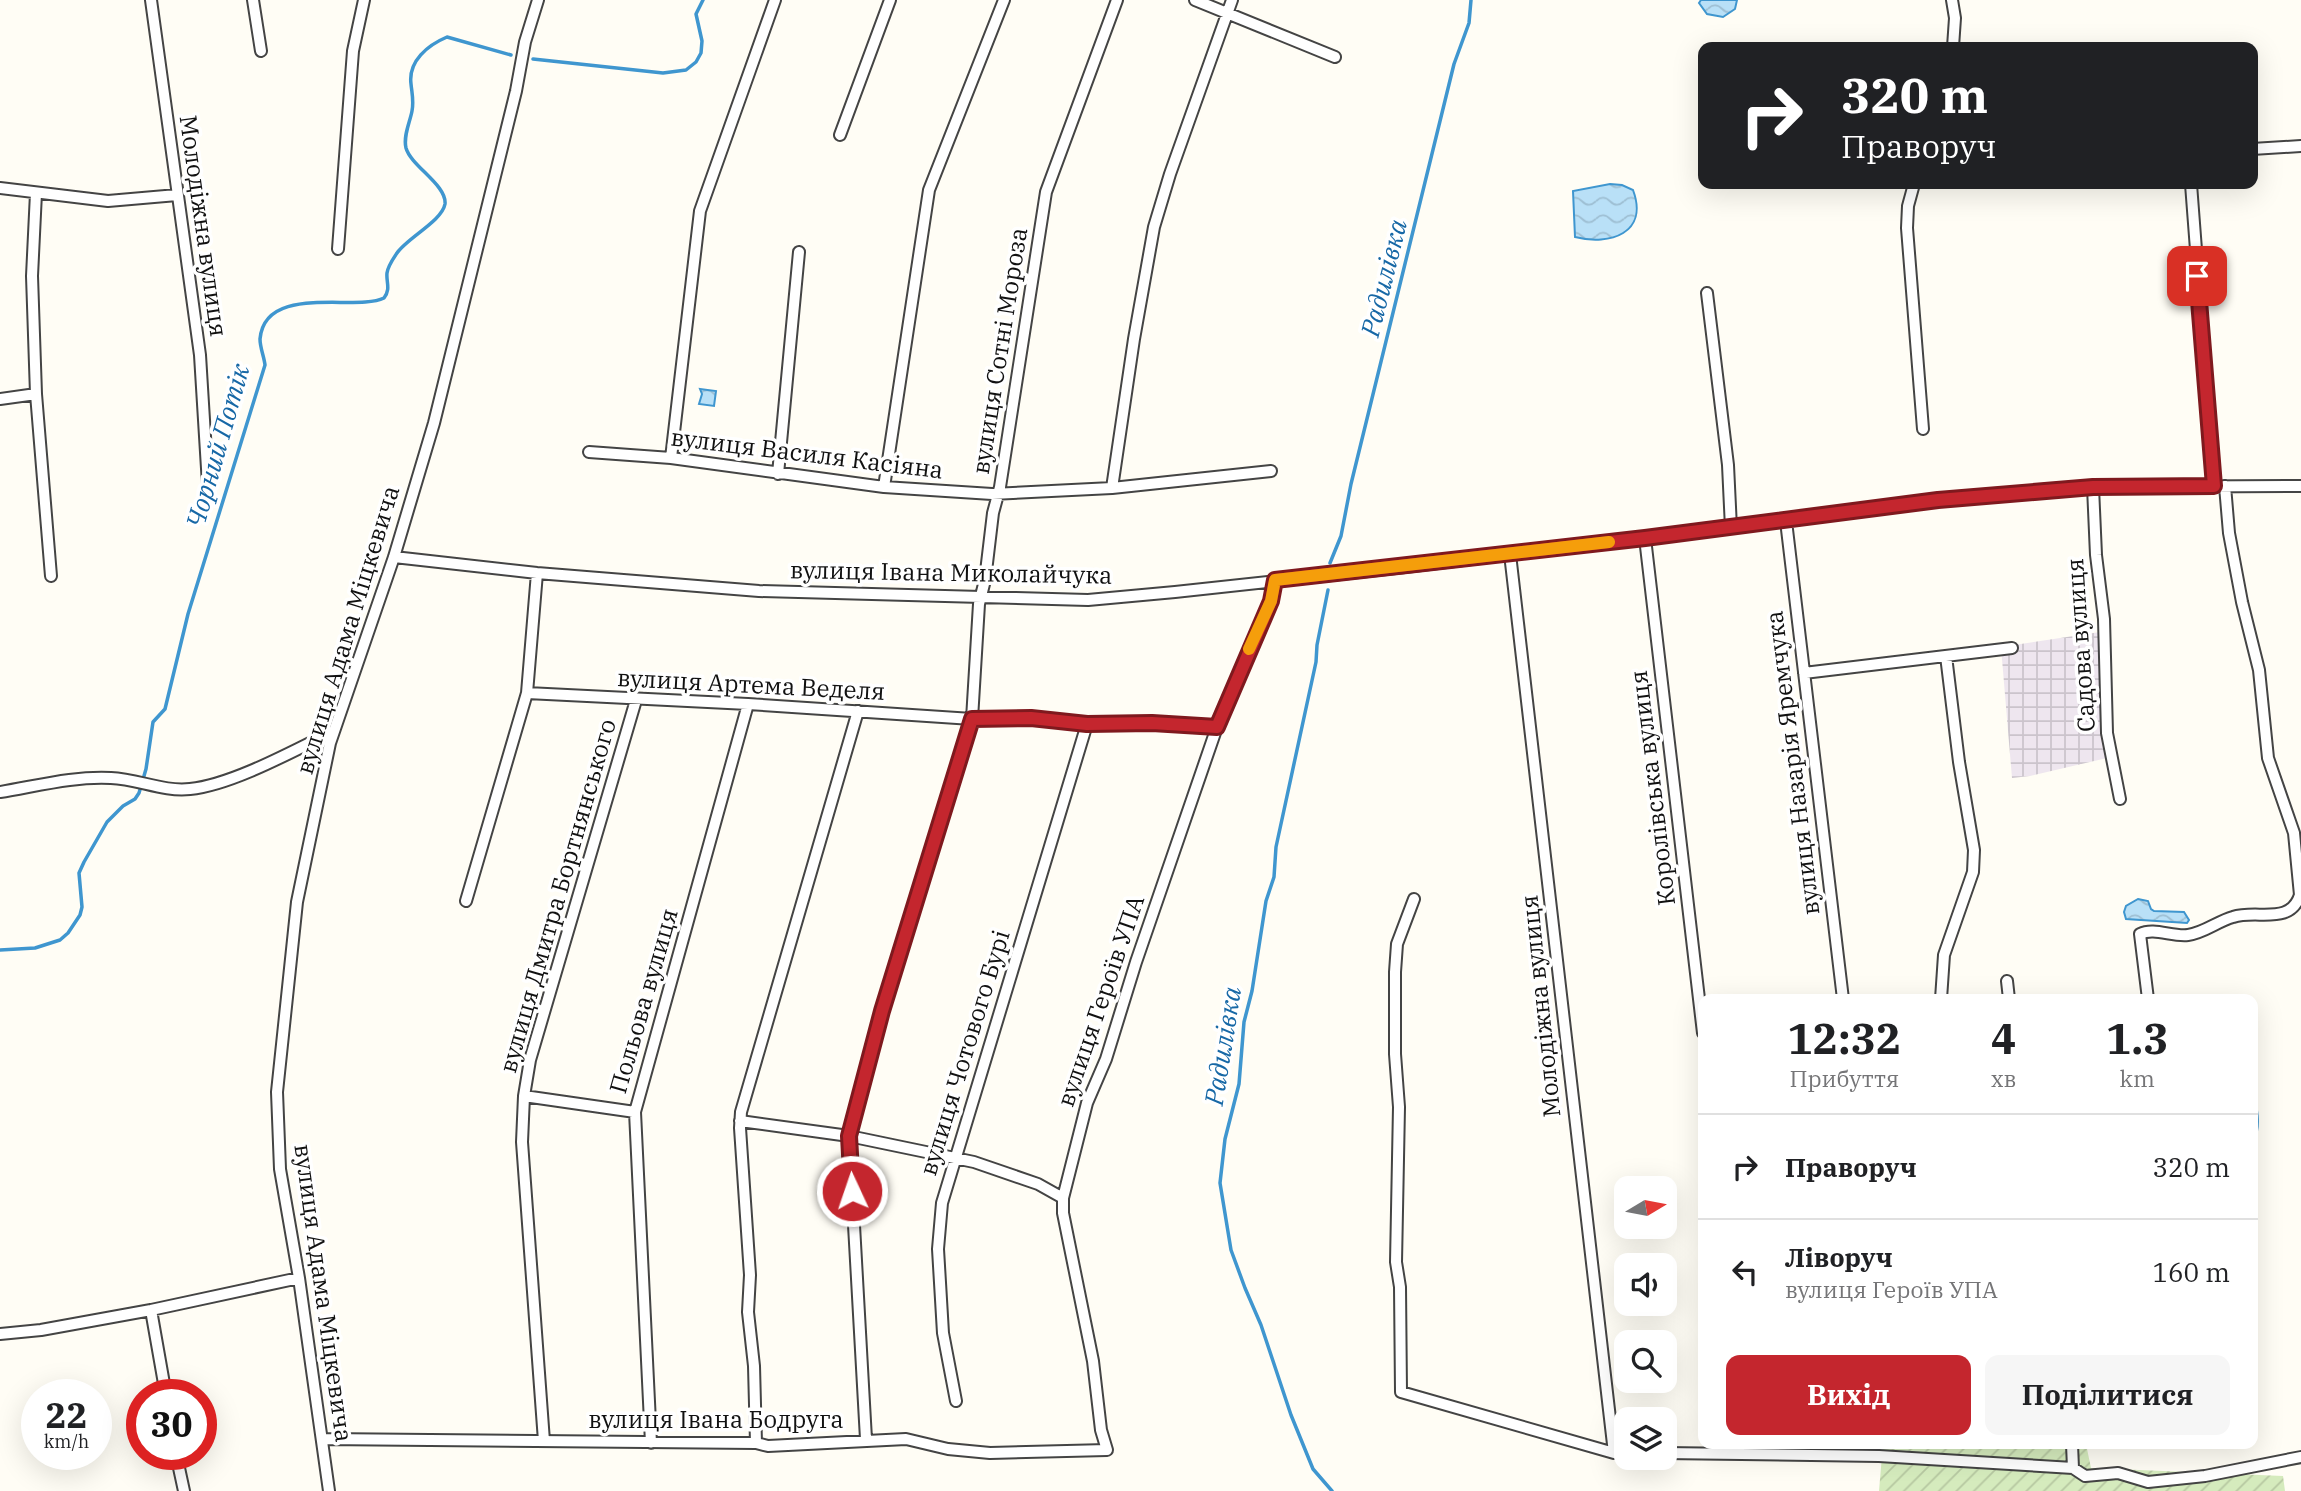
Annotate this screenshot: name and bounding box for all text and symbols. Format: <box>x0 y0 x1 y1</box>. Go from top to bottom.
text: 320 m <box>1841 63 1988 126</box>
icon: right <box>1726 70 1817 161</box>
street label: Молодіжна вулиця <box>173 113 235 339</box>
text: Праворуч <box>1841 125 1997 167</box>
water label: Радилівка <box>1352 215 1414 341</box>
street label: вулиця Сотні Мороза <box>964 225 1034 476</box>
pin <box>2167 246 2227 306</box>
icon: arrive <box>2178 257 2216 295</box>
water label: Чорний Потік <box>177 359 257 532</box>
street label: вулиця Василя Касіяна <box>669 420 945 486</box>
street label: вулиця Адама Міцкевича <box>288 481 406 778</box>
street label: вулиця Івана Миколайчука <box>790 553 1113 591</box>
street label: Садова вулиця <box>2058 557 2102 733</box>
street label: вулиця Назарія Яремчука <box>1757 609 1827 917</box>
street label: вулиця Артема Веделя <box>616 661 886 707</box>
street label: Королівська вулиця <box>1622 669 1682 908</box>
street label: вулиця Дмитра Бортнянського <box>491 715 623 1076</box>
street label: вулиця Героїв УПА <box>1049 890 1151 1111</box>
street label: Молодіжна вулиця <box>1512 893 1568 1119</box>
street label: Польова вулиця <box>601 904 685 1097</box>
street label: вулиця Чотового Бурі <box>911 926 1017 1179</box>
water label: Радилівка <box>1196 984 1248 1109</box>
text: 12:32 <box>1788 1011 1901 1066</box>
text: 4 <box>1991 1011 2016 1066</box>
text: 1.3 <box>2106 1011 2168 1066</box>
text: Прибуття <box>1789 1063 1899 1093</box>
text: хв <box>1991 1063 2017 1093</box>
text: km <box>2120 1063 2155 1093</box>
street label: вулиця Адама Міцкевича <box>287 1142 361 1444</box>
icon: right <box>1726 1148 1764 1186</box>
text: Праворуч <box>1785 1150 1917 1184</box>
text: 320 m <box>2152 1150 2230 1184</box>
position arrow <box>815 1154 889 1228</box>
north arrow <box>1614 1176 1676 1239</box>
map controls <box>1614 1176 1677 1470</box>
text: Ліворуч <box>1785 1240 1893 1274</box>
button: sound <box>1614 1253 1677 1316</box>
icon: left <box>1726 1253 1764 1291</box>
text: 160 m <box>2152 1255 2230 1289</box>
text: вулиця Героїв УПА <box>1785 1274 1998 1304</box>
button: search <box>1614 1330 1677 1393</box>
button: Вихід <box>1726 1355 1971 1435</box>
button: Поділитися <box>1985 1355 2230 1435</box>
speed limit sign: 30 <box>126 1379 217 1470</box>
text: 22 <box>45 1392 88 1438</box>
street label: вулиця Івана Бодруга <box>588 1403 844 1435</box>
button: layers <box>1614 1407 1677 1470</box>
text: km/h <box>44 1430 89 1453</box>

